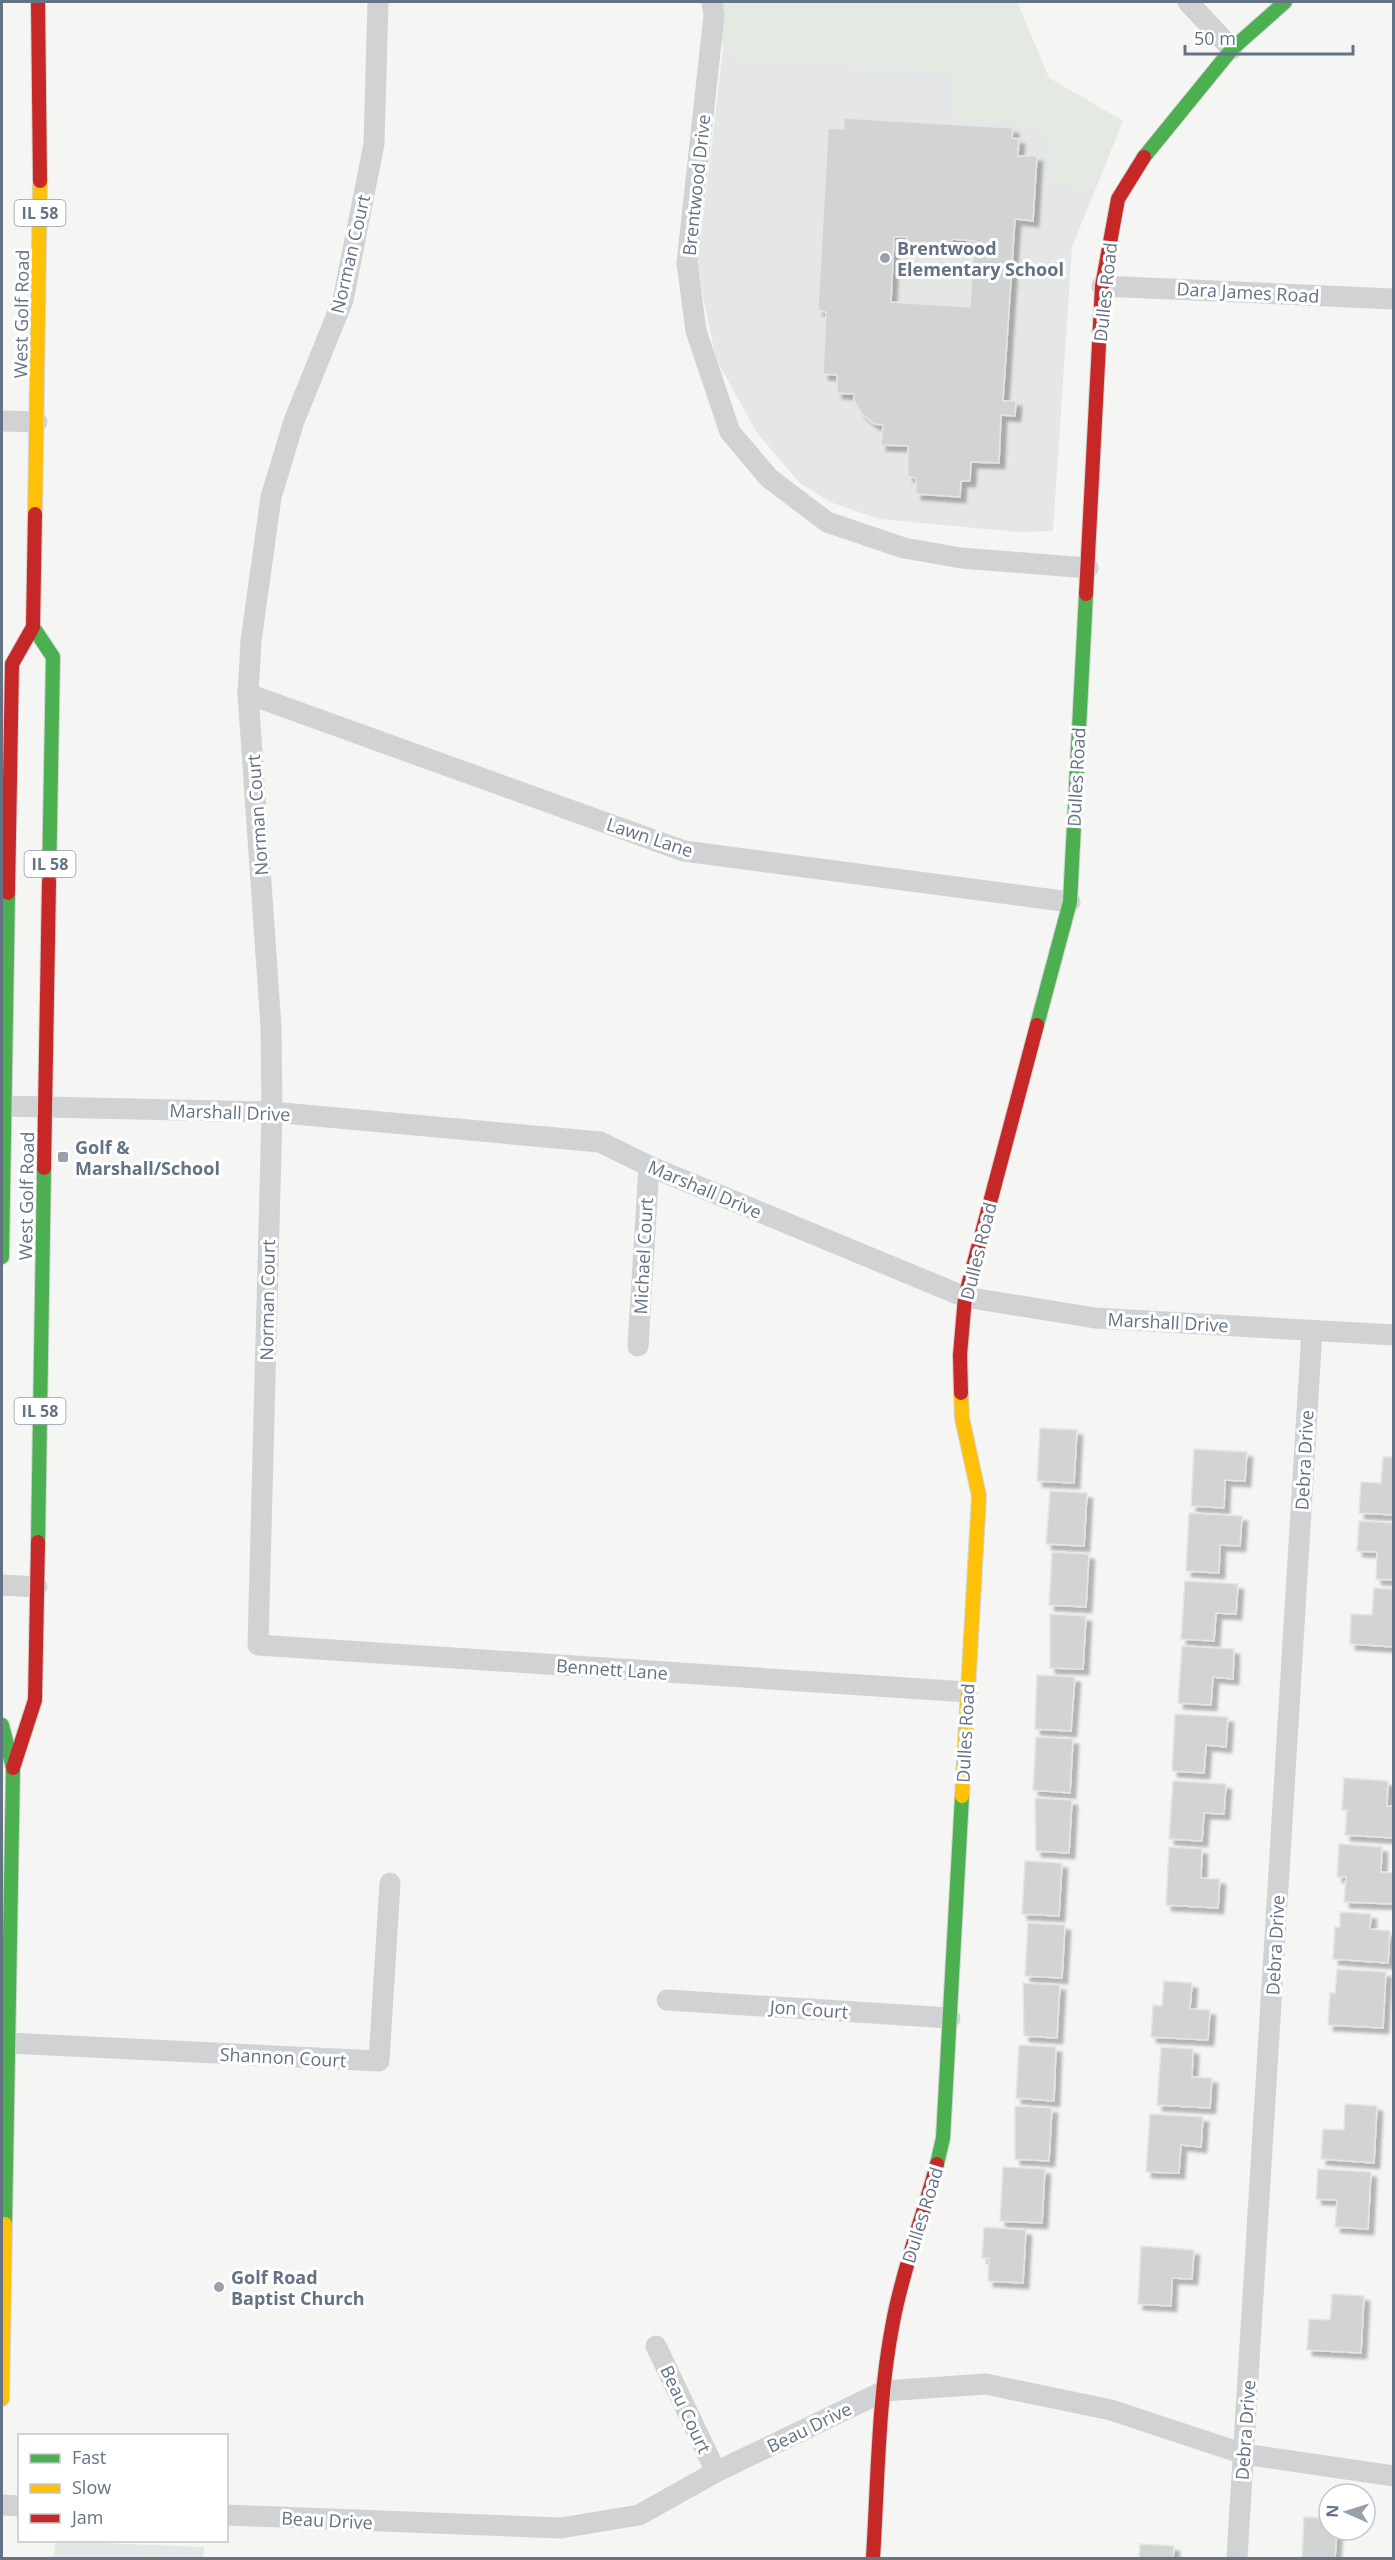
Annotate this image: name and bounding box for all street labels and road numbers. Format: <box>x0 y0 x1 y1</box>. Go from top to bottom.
street label: Brentwood Drive <box>677 113 715 257</box>
street label: Norman Court <box>325 192 375 316</box>
road number: IL 58 <box>15 200 66 226</box>
street label: Dulles Road <box>1088 241 1122 343</box>
street label: West Golf Road <box>8 250 34 378</box>
street label: Dara James Road <box>1176 276 1320 308</box>
street label: Dulles Road <box>1061 727 1091 827</box>
street label: Norman Court <box>241 754 273 876</box>
street label: Lawn Lane <box>604 812 696 862</box>
road number: IL 58 <box>25 851 76 877</box>
street label: Marshall Drive <box>169 1098 291 1126</box>
street label: West Golf Road <box>13 1132 39 1260</box>
street label: Marshall Drive <box>645 1154 765 1224</box>
street label: Michael Court <box>628 1197 658 1315</box>
street label: Dulles Road <box>954 1200 1002 1302</box>
street label: Norman Court <box>254 1239 280 1361</box>
street label: Marshall Drive <box>1107 1307 1229 1337</box>
road number: IL 58 <box>15 1398 66 1424</box>
street label: Debra Drive <box>1289 1409 1319 1511</box>
street label: Bennett Lane <box>555 1653 669 1685</box>
street label: Dulles Road <box>950 1683 980 1783</box>
street label: Debra Drive <box>1260 1894 1290 1996</box>
street label: Jon Court <box>767 1994 849 2024</box>
street label: Shannon Court <box>219 2042 347 2072</box>
street label: Dulles Road <box>896 2164 948 2266</box>
street label: Beau Court <box>655 2361 717 2457</box>
street label: Debra Drive <box>1230 2379 1260 2481</box>
street label: Beau Drive <box>763 2396 855 2458</box>
street label: Beau Drive <box>281 2506 373 2534</box>

